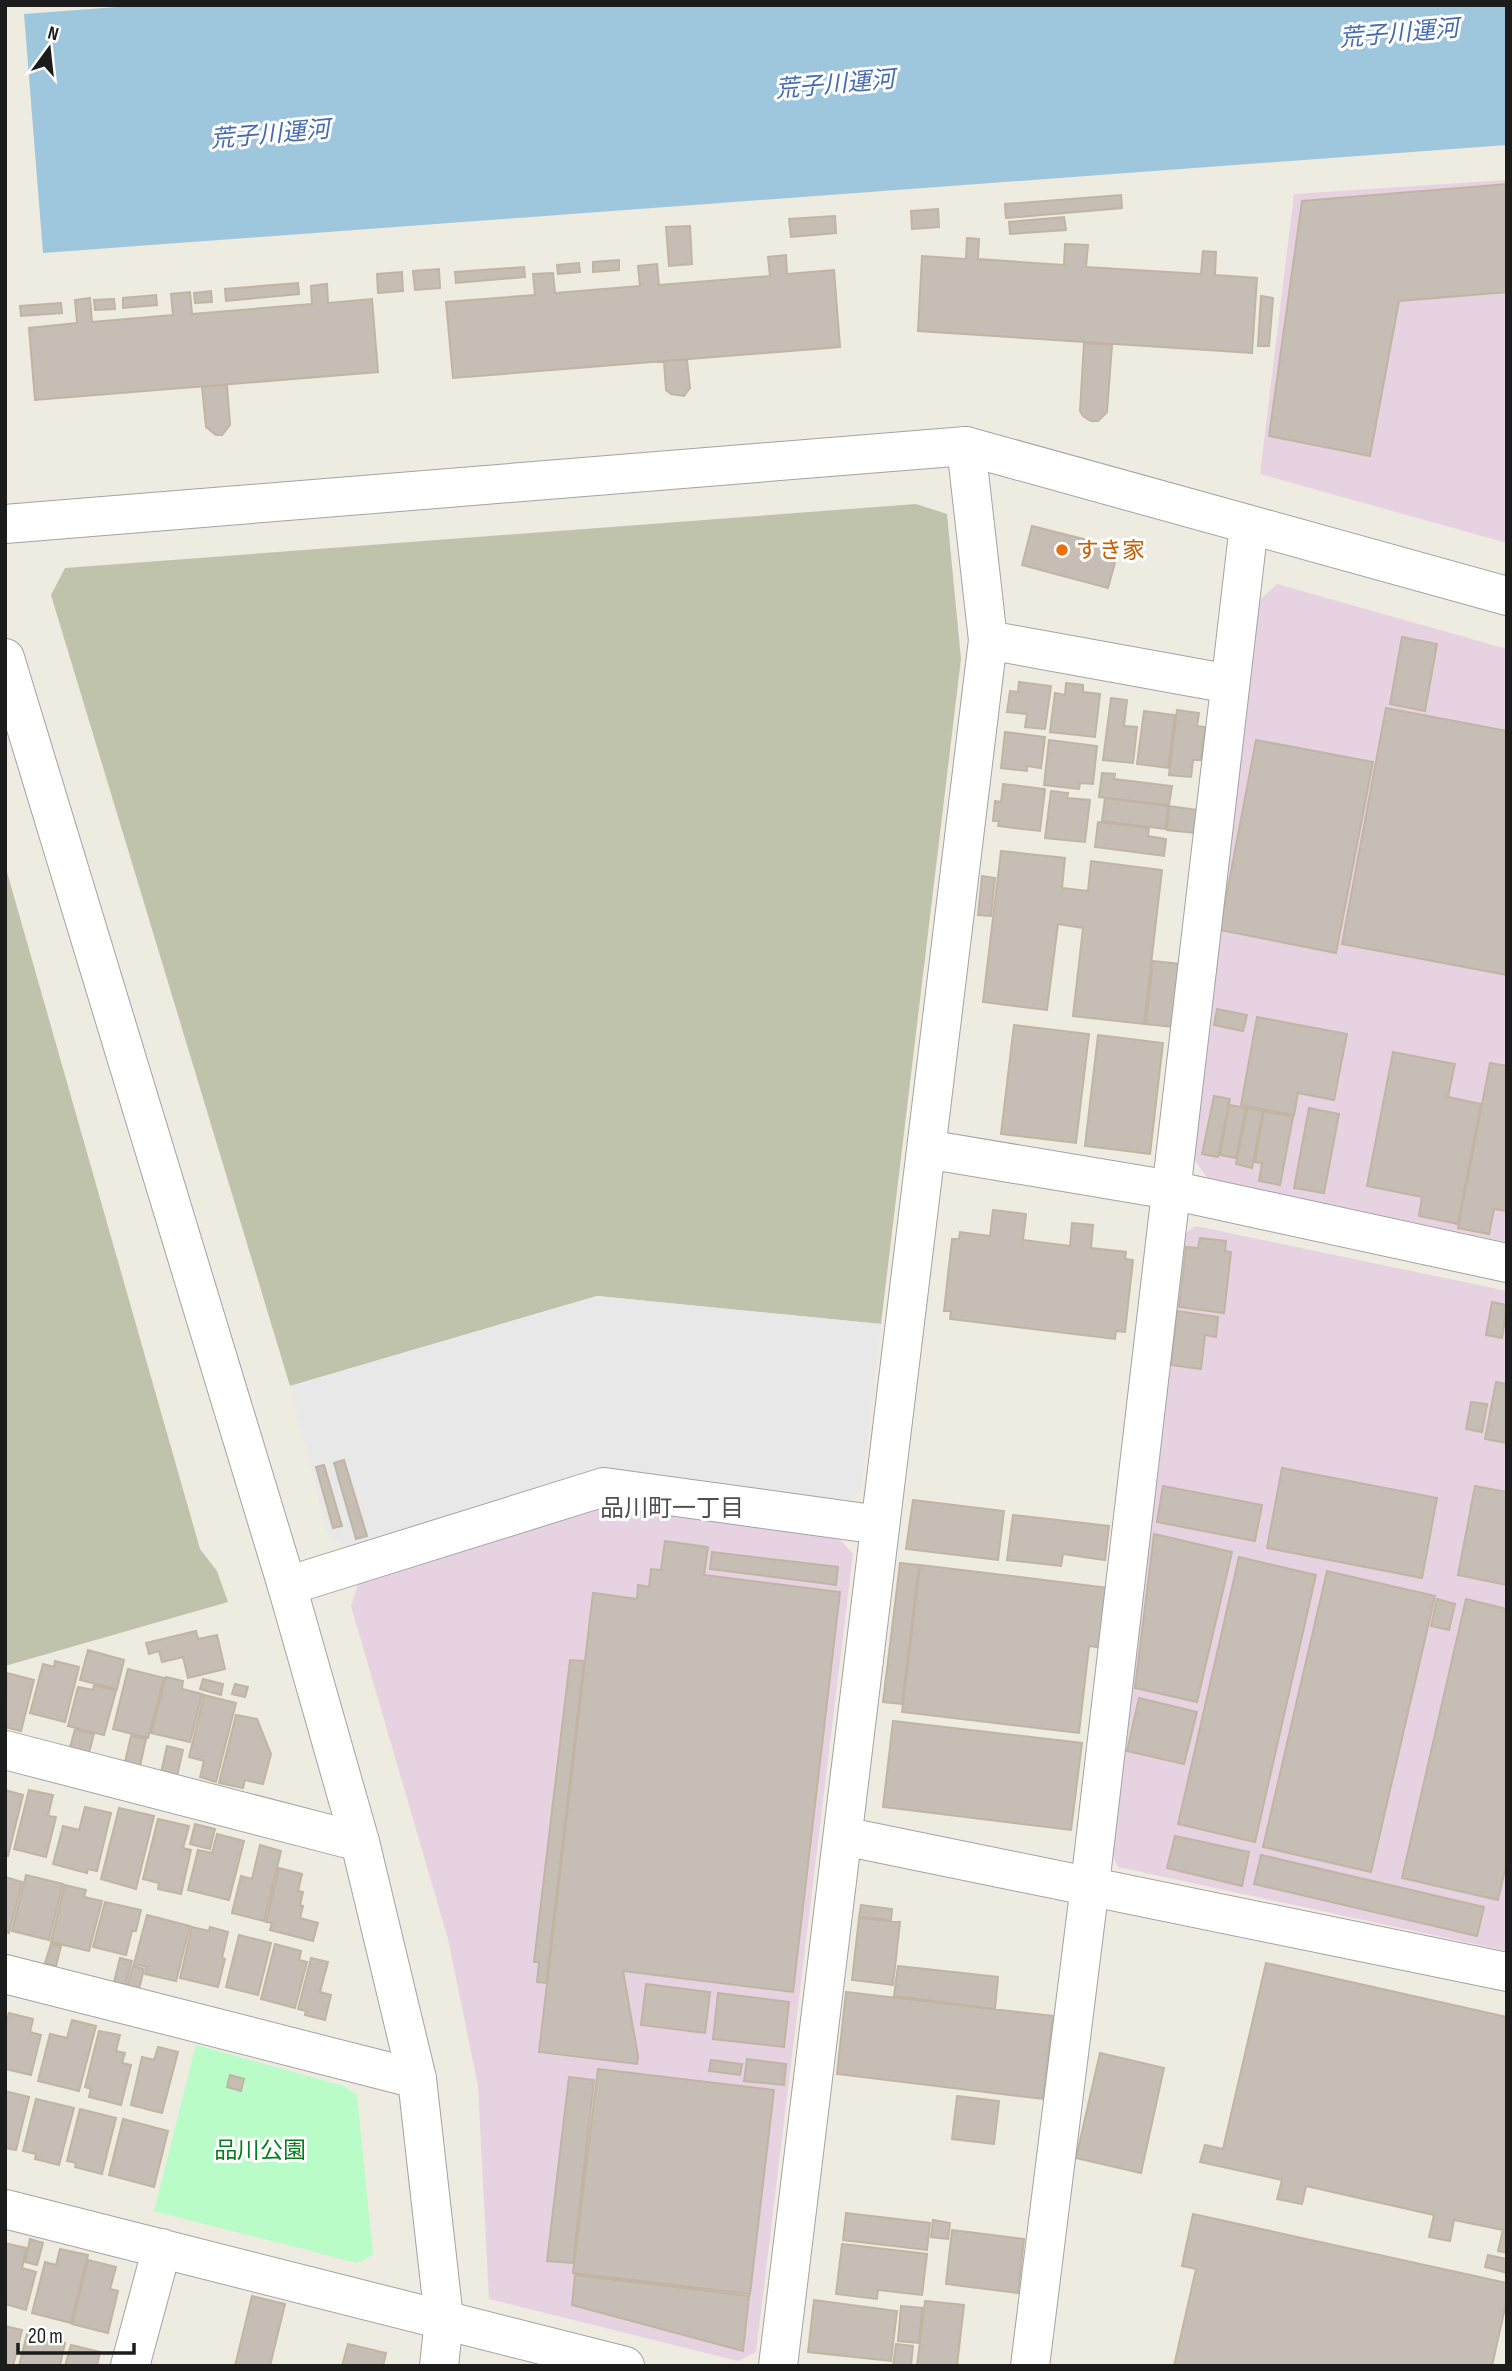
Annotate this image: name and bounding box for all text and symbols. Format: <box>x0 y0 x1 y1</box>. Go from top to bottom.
water label: 荒子川運河 <box>1338 13 1464 53</box>
north arrow <box>14 14 84 84</box>
text: N <box>45 22 61 46</box>
water label: 荒子川運河 <box>774 64 900 104</box>
water label: 荒子川運河 <box>209 114 335 154</box>
place label: すき家 <box>1076 537 1145 565</box>
marker: すき家 <box>1054 542 1070 558</box>
district label: 品川町一丁目 <box>600 1494 744 1523</box>
park label: 品川公園 <box>214 2137 306 2165</box>
scale bar <box>18 2312 133 2356</box>
text: 20 m <box>28 2324 63 2349</box>

